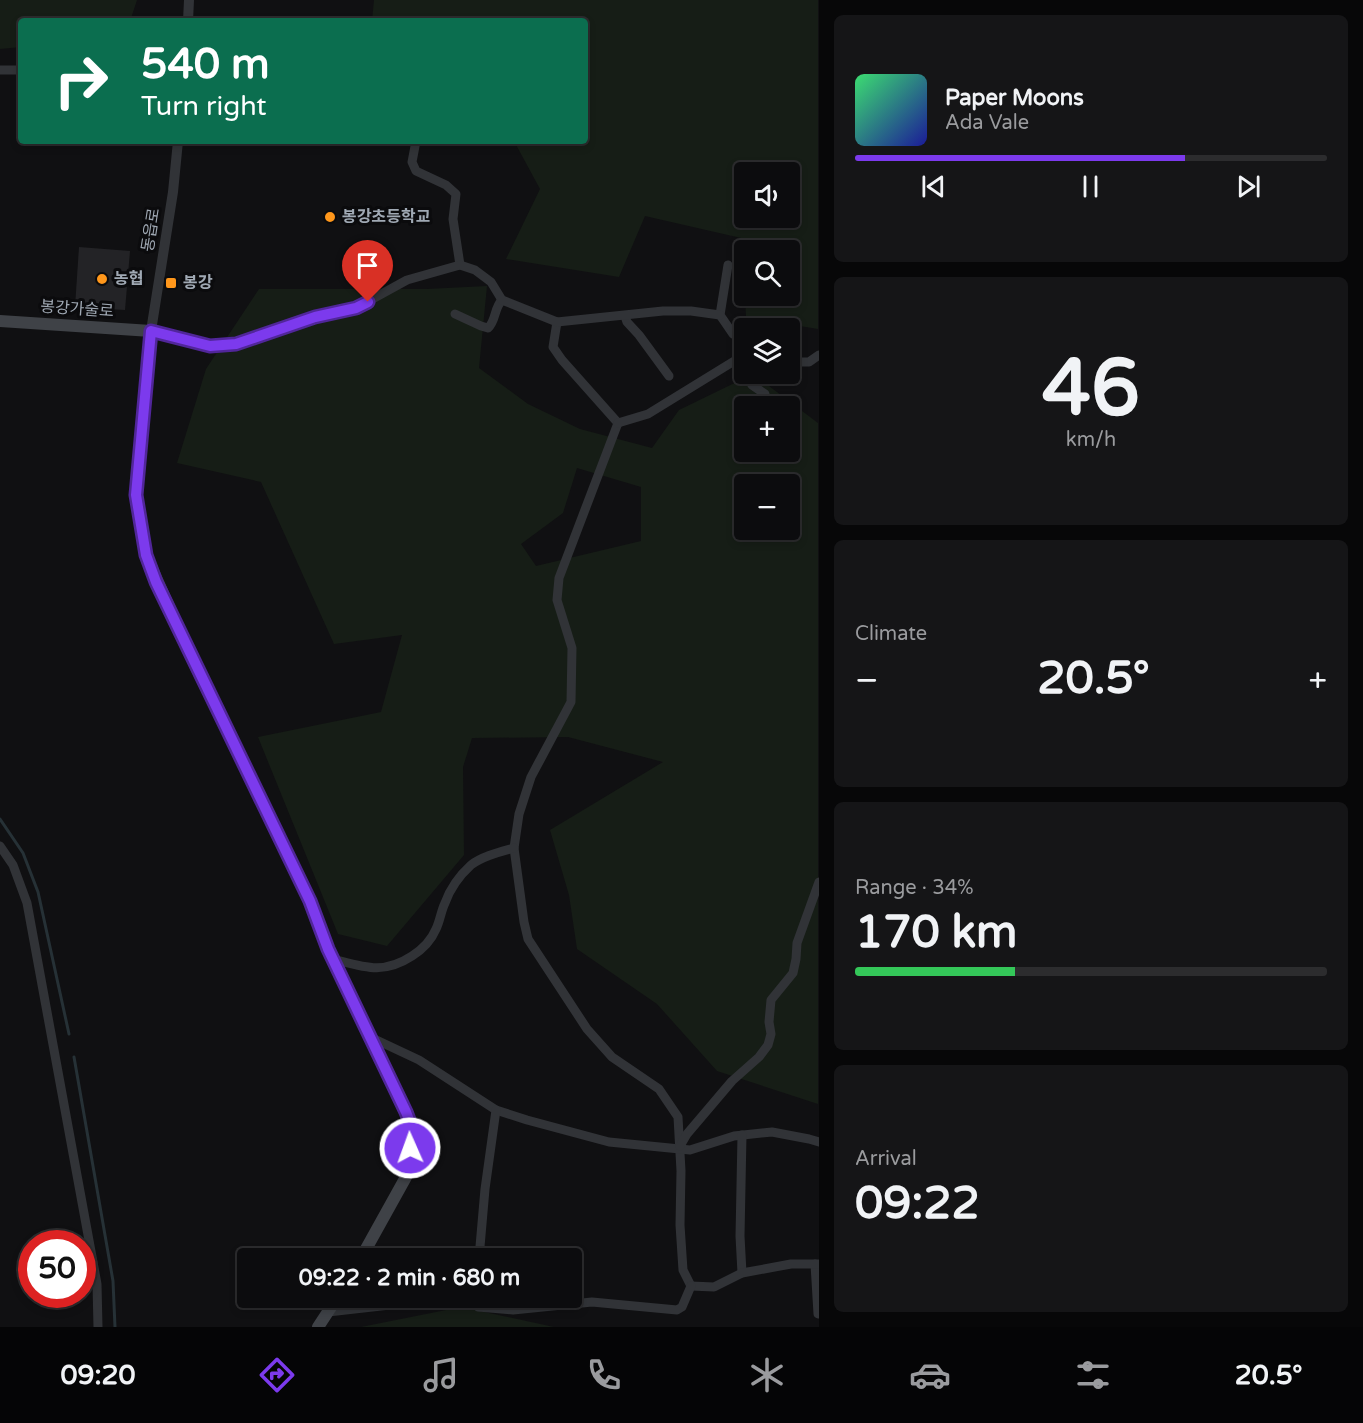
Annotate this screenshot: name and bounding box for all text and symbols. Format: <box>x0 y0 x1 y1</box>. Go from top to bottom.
text: 540 m <box>141 39 270 90</box>
icon: right <box>42 42 120 120</box>
text: Paper Moons <box>945 85 1084 111</box>
text: Turn right <box>141 90 267 123</box>
text: Ada Vale <box>945 111 1029 135</box>
map controls <box>734 162 800 540</box>
button: sound <box>734 162 800 228</box>
icon: previous <box>917 170 950 203</box>
icon: pause <box>1074 170 1107 203</box>
icon: next <box>1232 170 1265 203</box>
street label: 동읍로 <box>138 206 164 253</box>
place label: 봉강초등학교 <box>342 207 431 227</box>
marker: 봉강초등학교 <box>323 210 337 224</box>
pin <box>342 240 393 302</box>
button: search <box>734 240 800 306</box>
icon: arrive <box>351 249 384 282</box>
place label: 농협 <box>114 269 143 289</box>
marker: 농협 <box>95 272 109 286</box>
place label: 봉강 <box>183 273 213 293</box>
marker: 봉강 <box>164 276 178 290</box>
street label: 봉강가술로 <box>40 296 115 322</box>
button: layers <box>734 318 800 384</box>
text: 46 <box>1042 342 1140 436</box>
button: + <box>734 396 800 462</box>
text: km/h <box>1066 428 1116 452</box>
button: − <box>734 474 800 540</box>
text: Climate <box>855 622 927 646</box>
text: 20.5° <box>1037 652 1150 706</box>
text: − <box>855 661 879 700</box>
text: + <box>1308 661 1327 700</box>
text: Range · 34% <box>855 876 974 900</box>
text: 170 km <box>855 906 1017 960</box>
position arrow <box>378 1116 442 1180</box>
text: Arrival <box>855 1147 917 1171</box>
text: 09:22 <box>855 1177 980 1231</box>
speed limit sign: 50 <box>18 1230 96 1308</box>
text: 09:22 · 2 min · 680 m <box>299 1265 520 1291</box>
icon: directions <box>256 1354 298 1396</box>
icon: music <box>420 1354 462 1396</box>
icon: phone <box>583 1354 625 1396</box>
icon: climate <box>746 1354 788 1396</box>
icon: car <box>909 1354 951 1396</box>
icon: filters <box>1072 1354 1114 1396</box>
text: 09:20 <box>61 1359 135 1392</box>
text: 20.5° <box>1235 1359 1302 1392</box>

